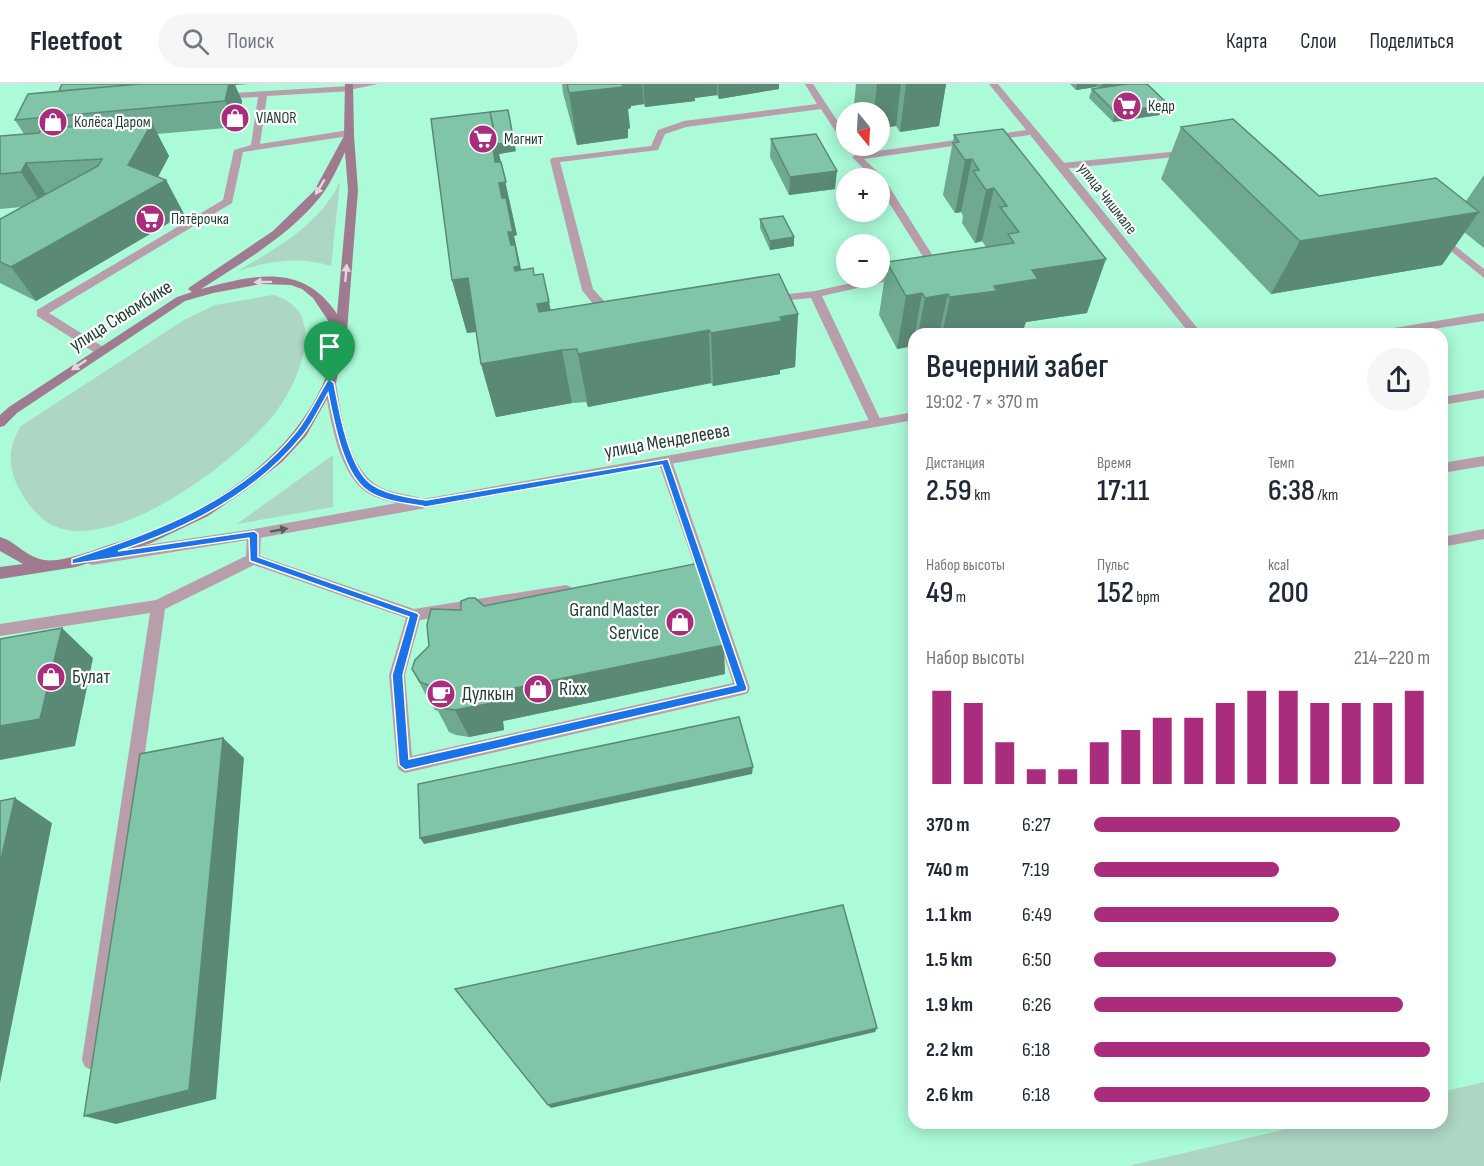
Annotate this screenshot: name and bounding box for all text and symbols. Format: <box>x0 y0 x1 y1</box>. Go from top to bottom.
search box <box>158 14 578 68</box>
text: Fleetfoot <box>30 25 122 58</box>
icon: search <box>179 25 212 58</box>
text: Поиск <box>227 28 274 55</box>
text: Карта <box>1226 29 1267 54</box>
text: Слои <box>1300 29 1336 54</box>
text: Поделиться <box>1369 29 1454 54</box>
supermarket icon: Кедр <box>1111 90 1143 122</box>
place label: Кедр <box>1148 97 1175 116</box>
shop icon: VIANOR <box>219 102 251 134</box>
north arrow <box>836 102 890 156</box>
map controls <box>836 102 890 288</box>
shop icon: Колёса Даром <box>37 106 69 138</box>
place label: VIANOR <box>256 109 297 128</box>
place label: Колёса Даром <box>74 113 151 132</box>
supermarket icon: Магнит <box>467 123 499 155</box>
place label: Магнит <box>504 130 544 149</box>
street label: улица Чишмале <box>1073 160 1141 238</box>
button: + <box>836 168 890 222</box>
one-way arrow <box>315 179 326 195</box>
supermarket icon: Пятёрочка <box>134 203 166 235</box>
place label: Пятёрочка <box>171 210 229 229</box>
button: − <box>836 234 890 288</box>
one-way arrow <box>341 263 351 282</box>
street label: улица Сююмбике <box>65 275 177 357</box>
one-way arrow <box>253 277 272 287</box>
pin <box>304 321 355 383</box>
icon: arrive <box>313 330 346 363</box>
text: Вечерний забег <box>926 347 1108 387</box>
button: share <box>1367 348 1430 411</box>
one-way arrow <box>72 359 88 371</box>
text: 19:02 · 7 × 370 m <box>926 390 1039 414</box>
street label: улица Менделеева <box>602 418 732 464</box>
text: Дистанция <box>926 454 985 473</box>
text: Время <box>1097 454 1131 473</box>
text: Темп <box>1268 454 1294 473</box>
text: 2.59 <box>926 473 972 509</box>
text: 17:11 <box>1097 473 1149 509</box>
text: 6:38 <box>1268 473 1315 509</box>
text: km <box>972 486 991 505</box>
text: /km <box>1315 486 1338 505</box>
one-way arrow <box>269 525 288 534</box>
text: Набор высоты <box>926 556 1005 575</box>
text: Пульс <box>1097 556 1130 575</box>
text: kcal <box>1268 556 1289 575</box>
text: 49 <box>926 575 953 611</box>
text: 152 <box>1097 575 1134 611</box>
text: 200 <box>1268 575 1309 611</box>
text: m <box>953 588 966 607</box>
text: bpm <box>1134 588 1160 607</box>
place label: Grand Master Service <box>569 598 659 645</box>
shop icon: Grand Master Service <box>664 606 696 638</box>
text: Набор высоты <box>926 646 1025 670</box>
text: 214–220 m <box>1354 646 1430 670</box>
shop icon: Булат <box>35 661 67 693</box>
place label: Булат <box>72 665 110 689</box>
shop icon: Rixx <box>522 673 554 705</box>
place label: Rixx <box>559 677 587 701</box>
cafe icon: Дулкын <box>425 678 457 710</box>
place label: Дулкын <box>462 682 514 706</box>
text: 370 m <box>926 813 970 837</box>
text: 6:27 <box>1022 813 1051 837</box>
text: 740 m <box>926 858 969 882</box>
text: 7:19 <box>1022 858 1050 882</box>
text: 1.1 km <box>926 903 972 927</box>
text: 6:49 <box>1022 903 1052 927</box>
text: 1.5 km <box>926 948 972 972</box>
text: 6:50 <box>1022 948 1051 972</box>
text: 1.9 km <box>926 993 973 1017</box>
text: 6:26 <box>1022 993 1052 1017</box>
text: 2.2 km <box>926 1038 973 1062</box>
text: 6:18 <box>1022 1038 1050 1062</box>
text: 2.6 km <box>926 1083 973 1107</box>
text: 6:18 <box>1022 1083 1050 1107</box>

